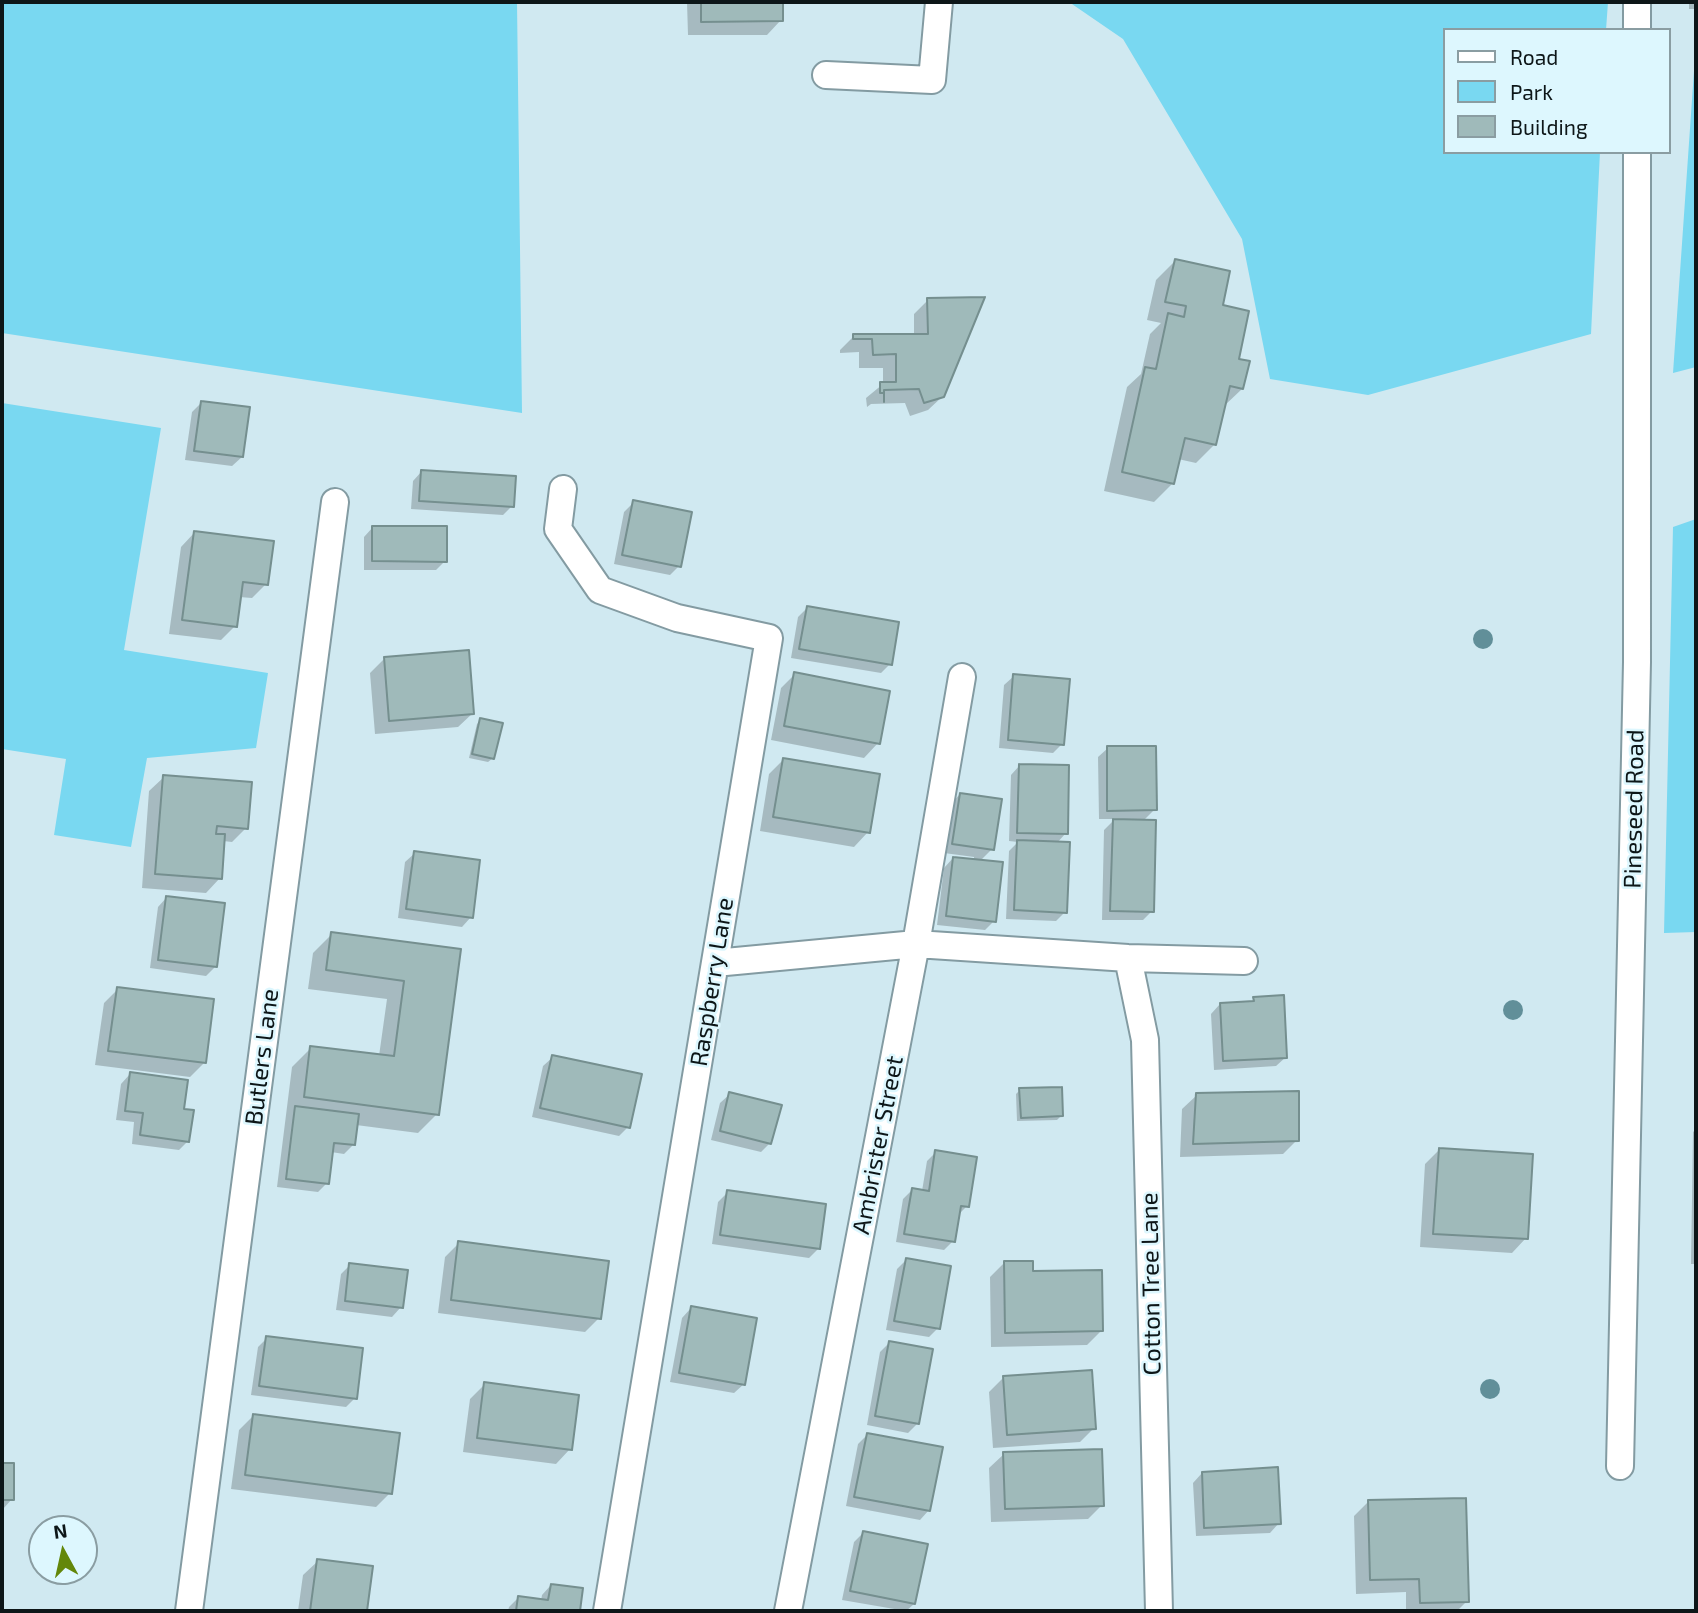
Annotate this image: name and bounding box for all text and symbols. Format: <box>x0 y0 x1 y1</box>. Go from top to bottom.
legend <box>1442 28 1670 154</box>
text: Road <box>1510 44 1558 69</box>
text: Park <box>1510 79 1553 104</box>
text: Building <box>1510 114 1588 139</box>
street label: Pineseed Road <box>1618 729 1650 889</box>
street label: Raspberry Lane <box>684 896 740 1068</box>
street label: Butlers Lane <box>239 987 285 1127</box>
street label: Ambrister Street <box>847 1053 909 1237</box>
street label: Cotton Tree Lane <box>1135 1192 1167 1376</box>
north arrow <box>28 1515 98 1585</box>
text: N <box>52 1518 69 1543</box>

